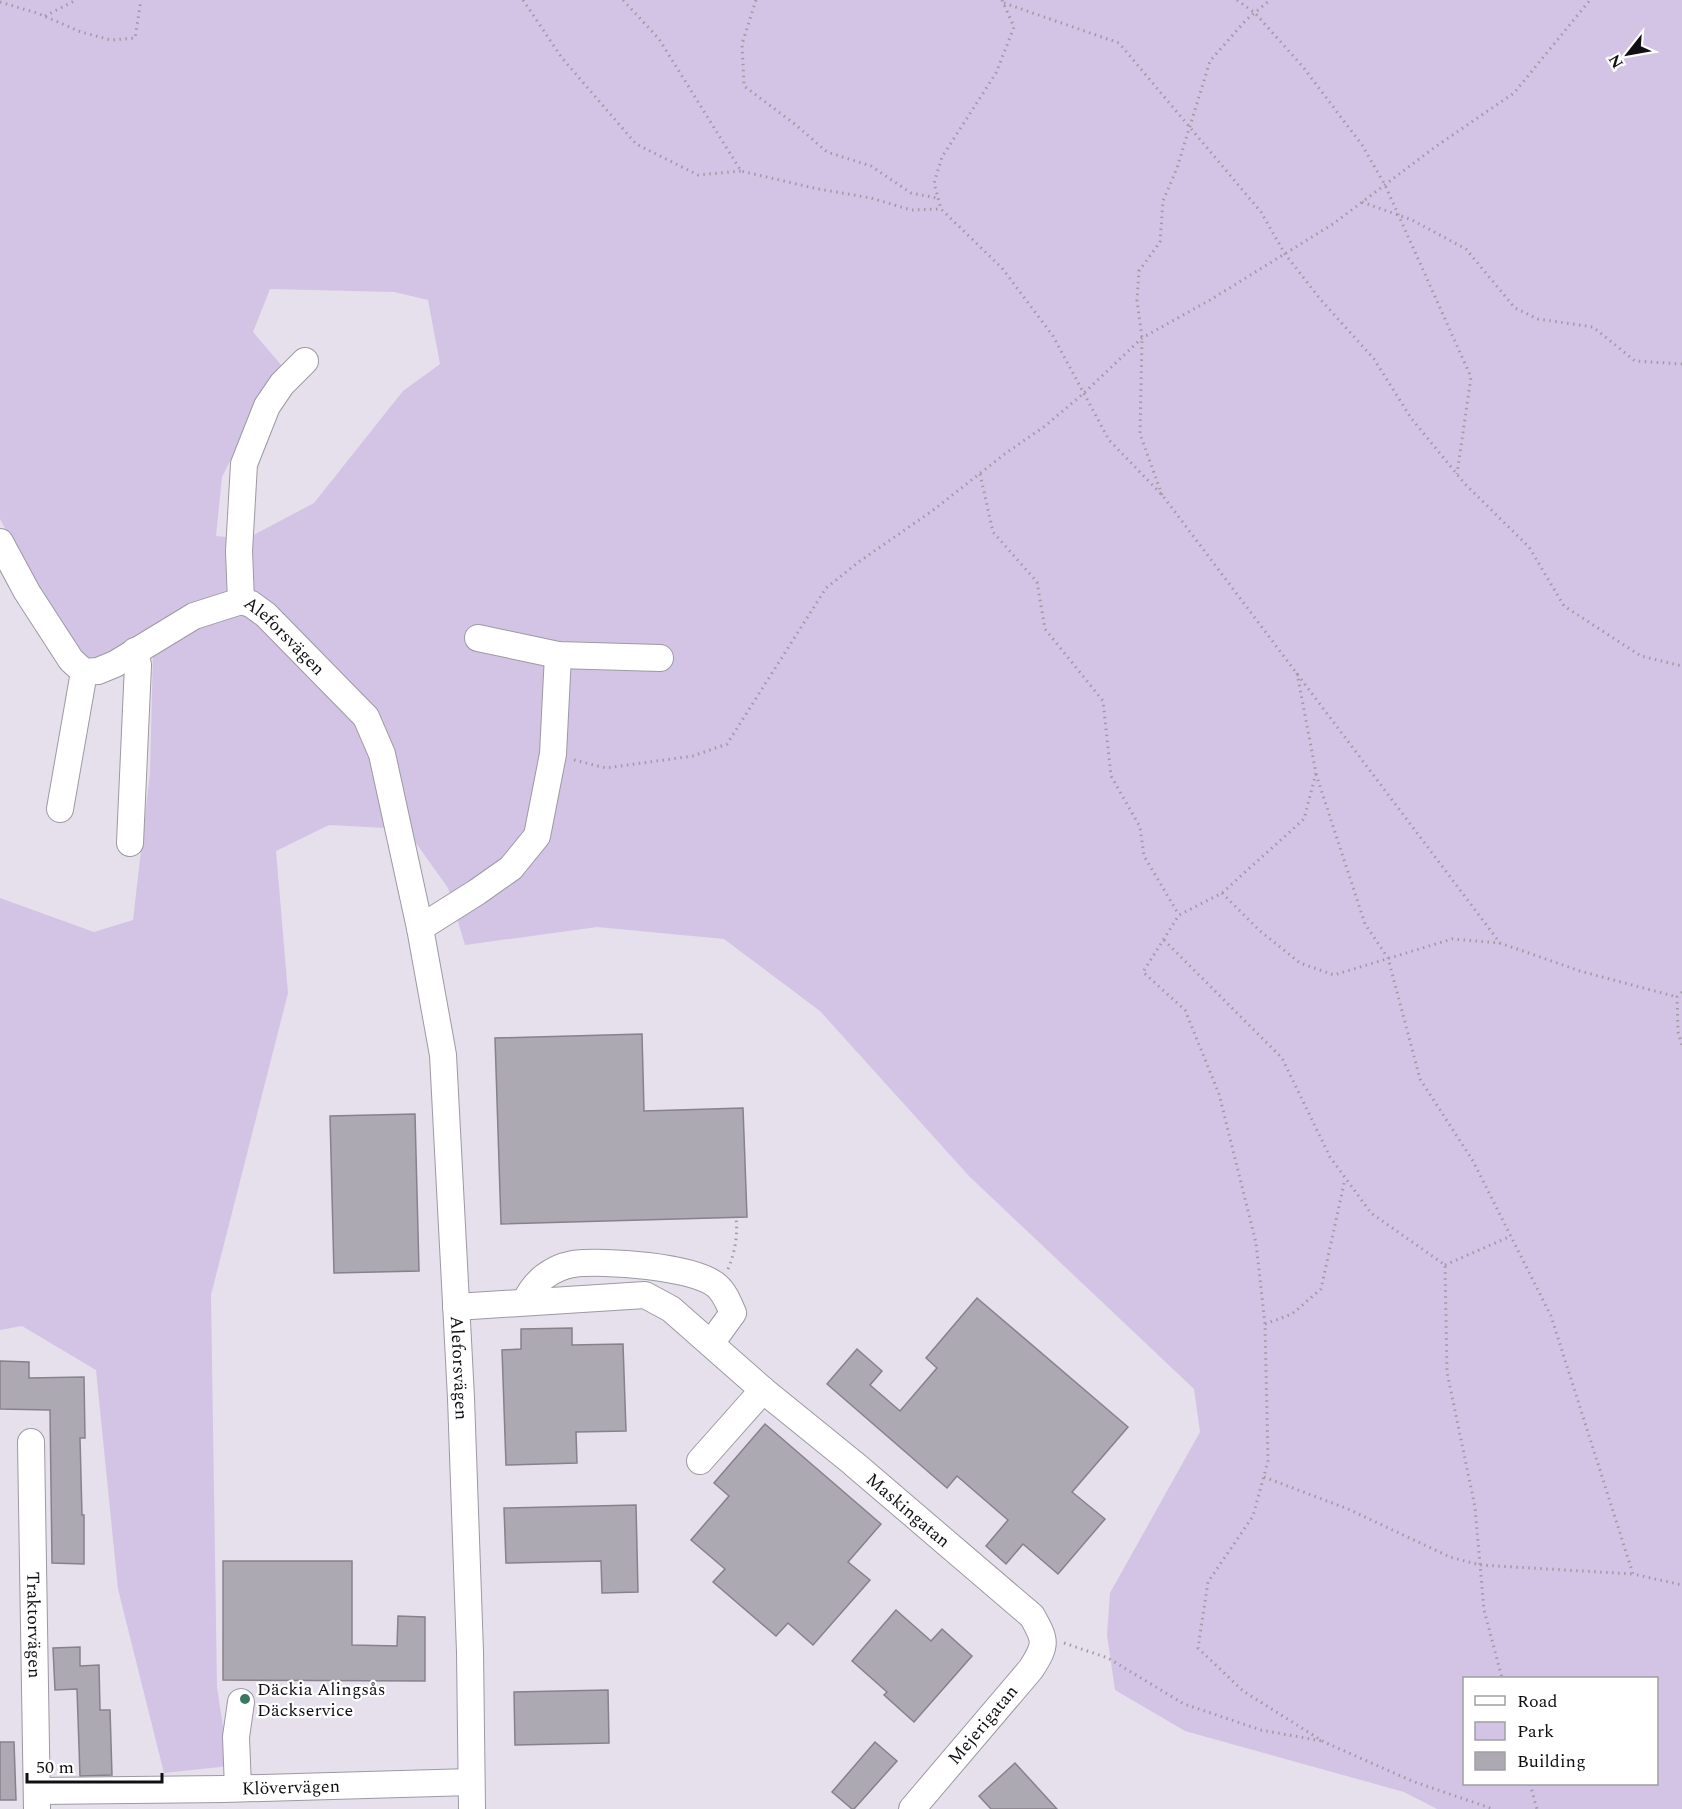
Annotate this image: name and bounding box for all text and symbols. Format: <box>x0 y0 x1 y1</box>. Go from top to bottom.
north arrow <box>1598 24 1658 84</box>
text: N <box>1602 49 1630 73</box>
street label: Aleforsvägen <box>238 590 332 681</box>
street label: Aleforsvägen <box>443 1315 475 1421</box>
street label: Maskingatan <box>860 1466 956 1554</box>
street label: Traktorvägen <box>20 1571 48 1679</box>
place label: Däckia Alingsås Däckservice <box>257 1676 386 1724</box>
legend <box>1463 1677 1658 1785</box>
street label: Mejerigatan <box>941 1679 1025 1771</box>
text: Road <box>1517 1688 1558 1715</box>
marker: Däckia Alingsås Däckservice <box>238 1692 252 1706</box>
text: Park <box>1517 1718 1554 1745</box>
scale bar <box>27 1746 162 1784</box>
text: Building <box>1517 1748 1586 1775</box>
text: 50 m <box>36 1754 74 1781</box>
street label: Klövervägen <box>241 1772 341 1802</box>

